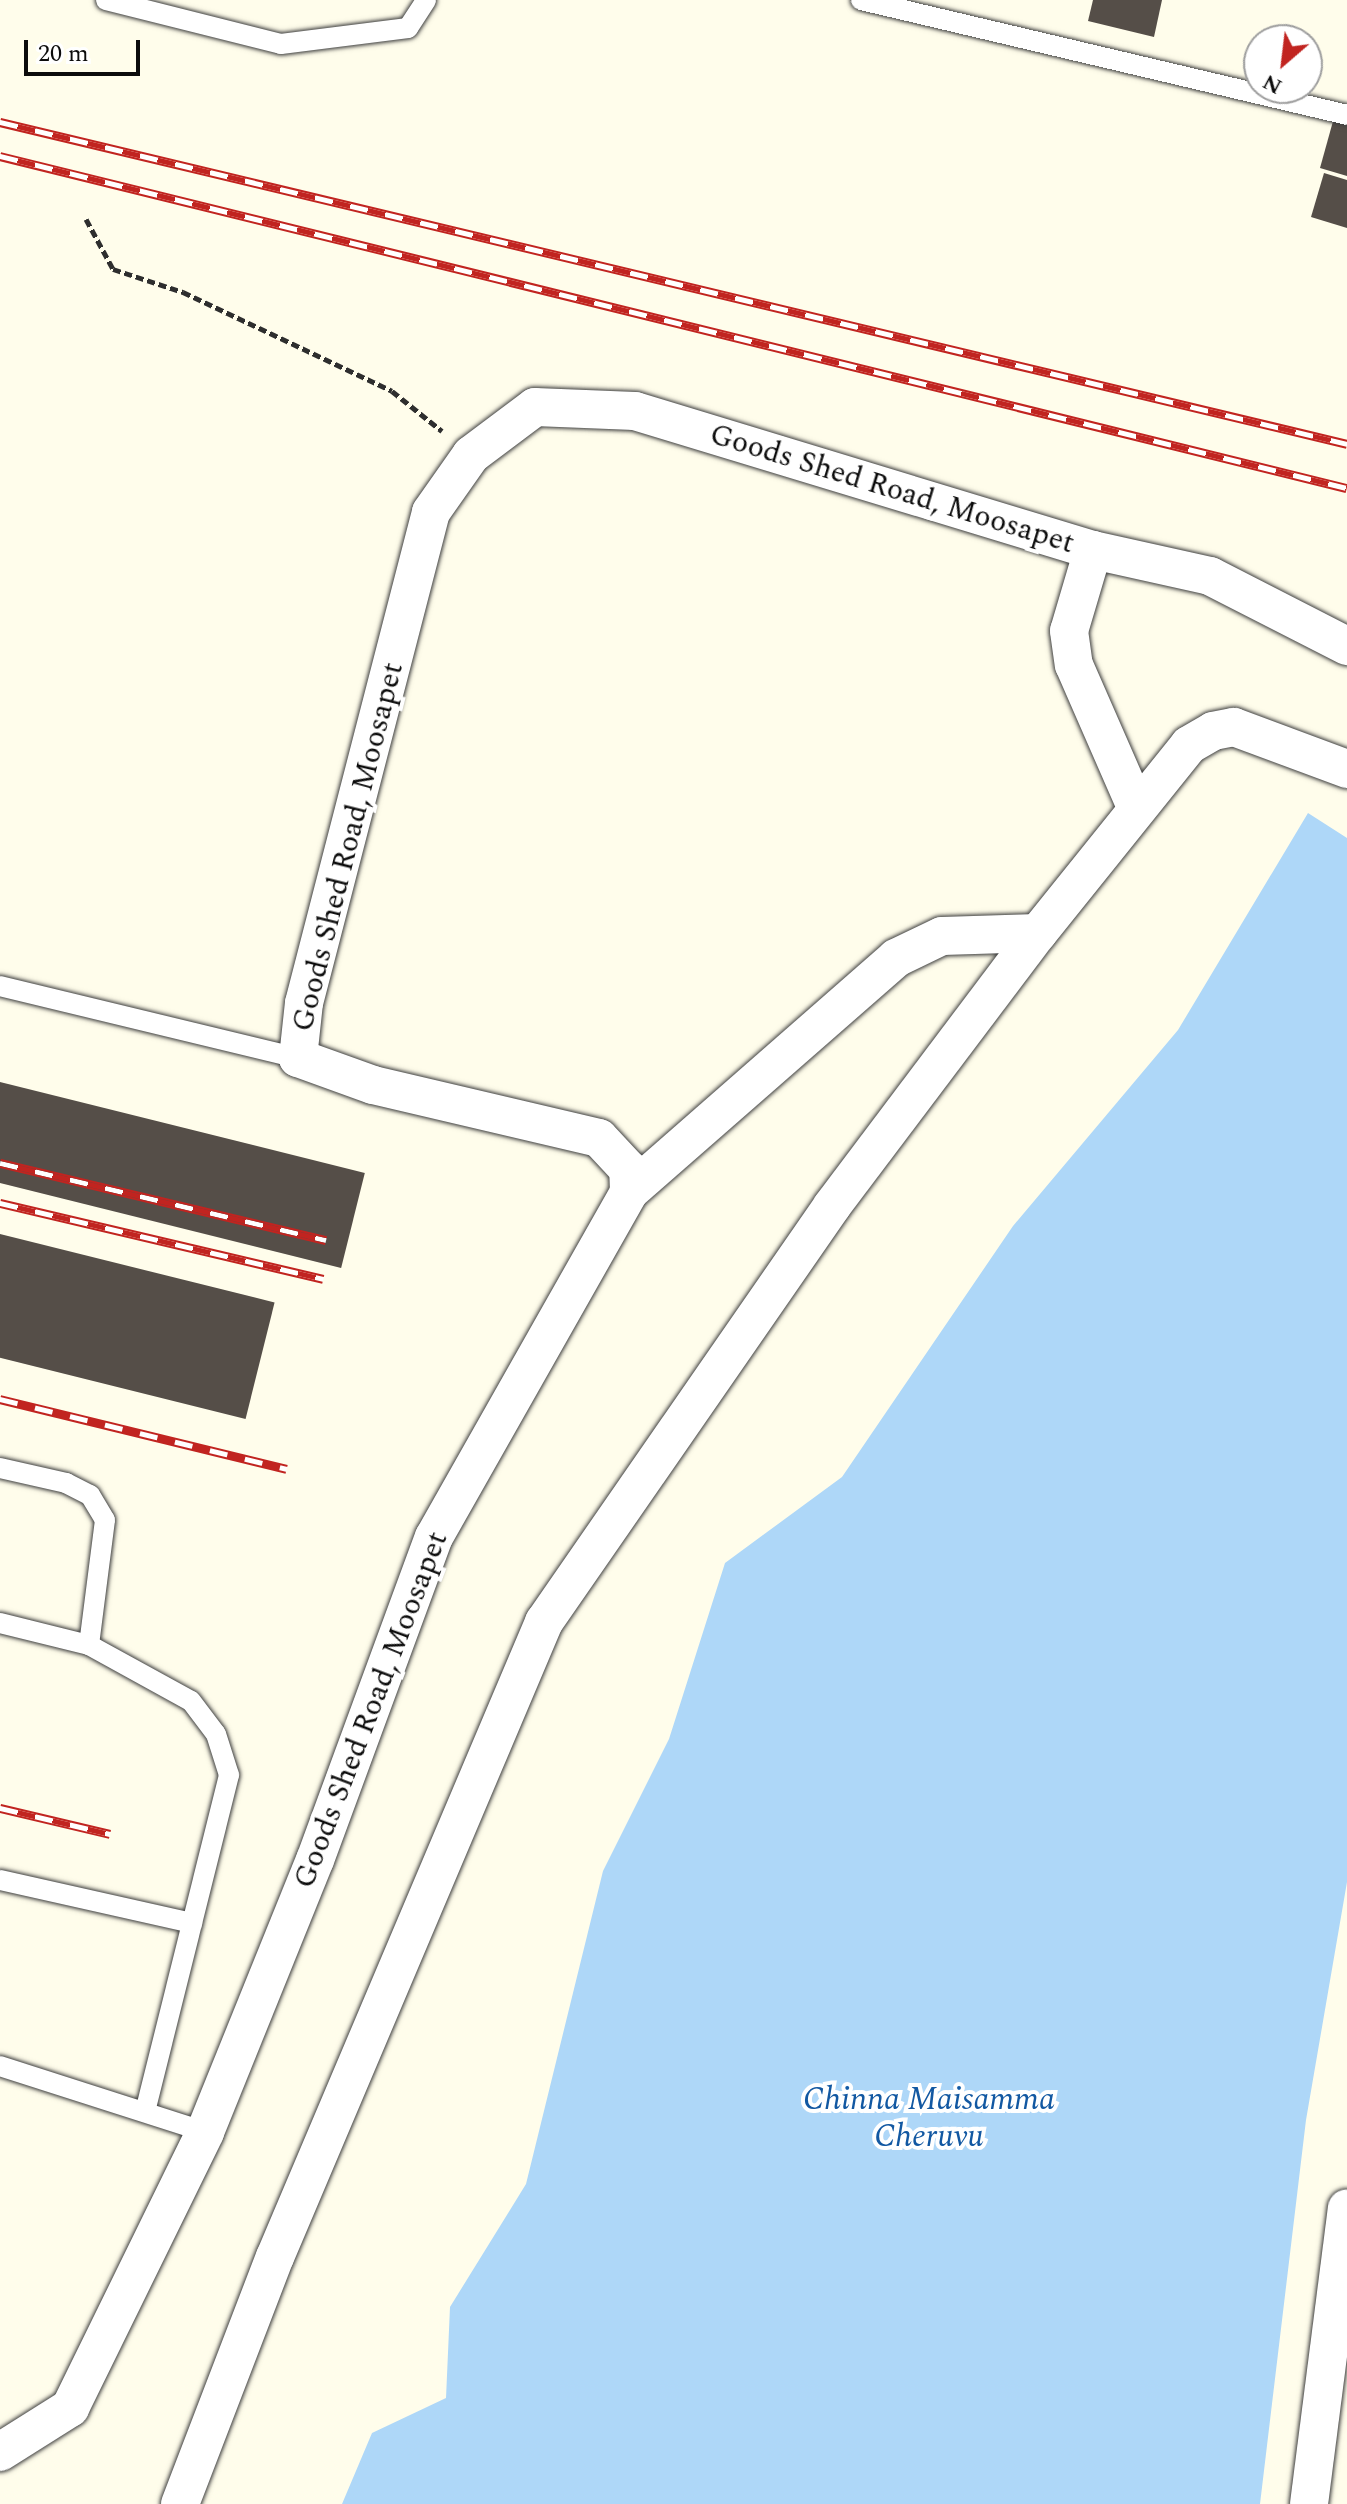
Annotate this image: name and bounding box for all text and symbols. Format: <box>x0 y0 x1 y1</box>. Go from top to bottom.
scale bar <box>28 24 144 74</box>
north arrow <box>1243 24 1323 104</box>
text: 20 m <box>38 36 89 72</box>
text: N <box>1257 65 1288 103</box>
street label: Goods Shed Road, Moosapet <box>706 416 1078 562</box>
street label: Goods Shed Road, Moosapet <box>285 659 411 1035</box>
street label: Goods Shed Road, Moosapet <box>286 1527 456 1893</box>
water label: Chinna Maisamma Cheruvu <box>803 2082 1055 2157</box>

